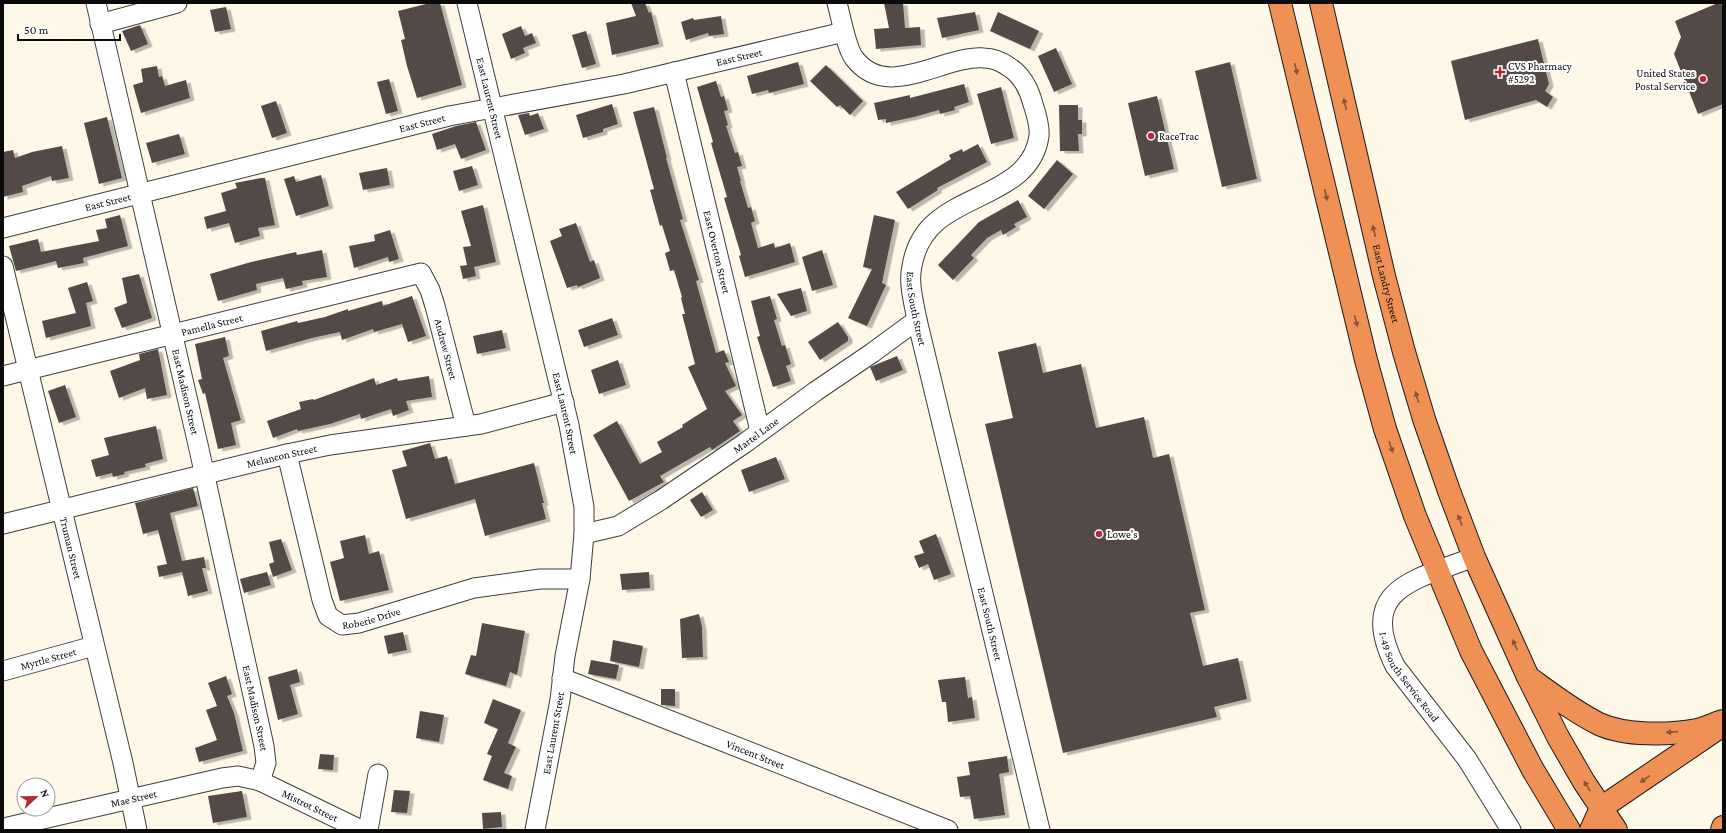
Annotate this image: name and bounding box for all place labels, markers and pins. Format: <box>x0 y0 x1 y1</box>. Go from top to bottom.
place label: CVS Pharmacy #5292 <box>1508 60 1573 85</box>
marker: CVS Pharmacy #5292 <box>1495 67 1505 77</box>
place label: United States Postal Service <box>1635 67 1695 92</box>
marker: United States Postal Service <box>1698 74 1708 84</box>
place label: RaceTrac <box>1159 130 1199 142</box>
marker: RaceTrac <box>1146 131 1156 141</box>
place label: Lowe's <box>1107 528 1138 540</box>
marker: Lowe's <box>1094 529 1104 539</box>

